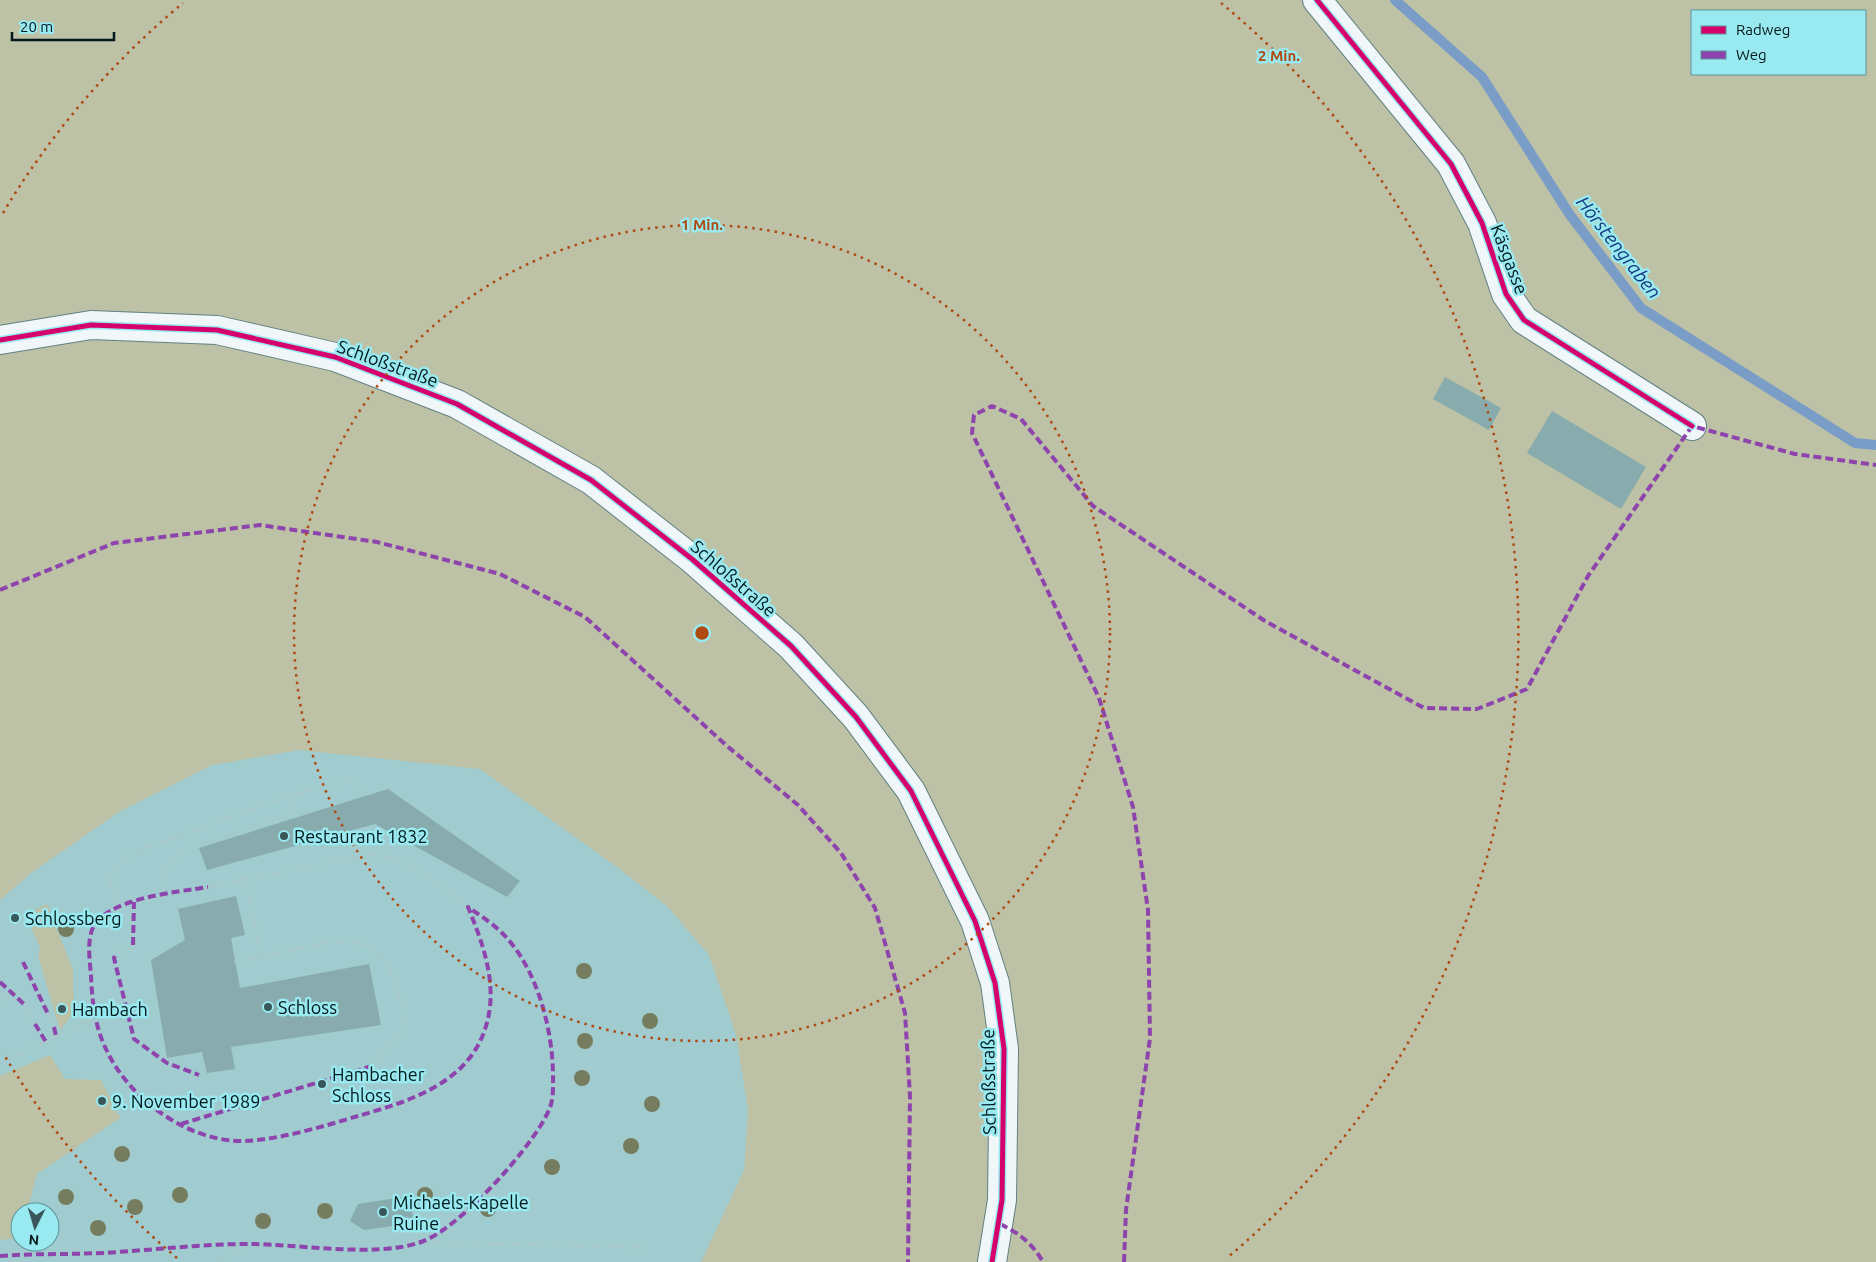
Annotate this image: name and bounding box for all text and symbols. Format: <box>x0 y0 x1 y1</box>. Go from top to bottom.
scale bar <box>12 10 115 42</box>
legend <box>1691 10 1866 75</box>
text: 20 m <box>20 18 53 35</box>
text: Radweg <box>1736 21 1790 38</box>
text: Weg <box>1736 46 1767 63</box>
text: 2 Min. <box>1258 47 1300 64</box>
water label: Hörstengraben <box>1572 191 1666 303</box>
text: 1 Min. <box>681 216 723 233</box>
street label: Käsgasse <box>1488 221 1532 297</box>
street label: Schloßstraße <box>335 335 441 391</box>
street label: Schloßstraße <box>687 536 781 620</box>
centre of rings <box>693 624 711 642</box>
place label: Restaurant 1832 <box>294 826 428 846</box>
marker: Restaurant 1832 <box>278 830 290 842</box>
place label: Schlossberg <box>25 908 122 928</box>
marker: Schlossberg <box>9 912 21 924</box>
place label: Schloss <box>278 997 337 1017</box>
place label: Hambach <box>72 999 148 1019</box>
marker: Schloss <box>262 1001 274 1013</box>
marker: Hambach <box>56 1003 68 1015</box>
street label: Schloßstraße <box>977 1029 999 1135</box>
place label: Hambacher Schloss <box>332 1064 425 1105</box>
marker: Hambacher Schloss <box>316 1078 328 1090</box>
place label: 9. November 1989 <box>112 1091 260 1111</box>
marker: 9. November 1989 <box>96 1095 108 1107</box>
place label: Michaels-Kapelle Ruine <box>393 1192 529 1233</box>
north arrow <box>10 1202 60 1252</box>
marker: Michaels-Kapelle Ruine <box>377 1206 389 1218</box>
text: N <box>28 1232 40 1248</box>

